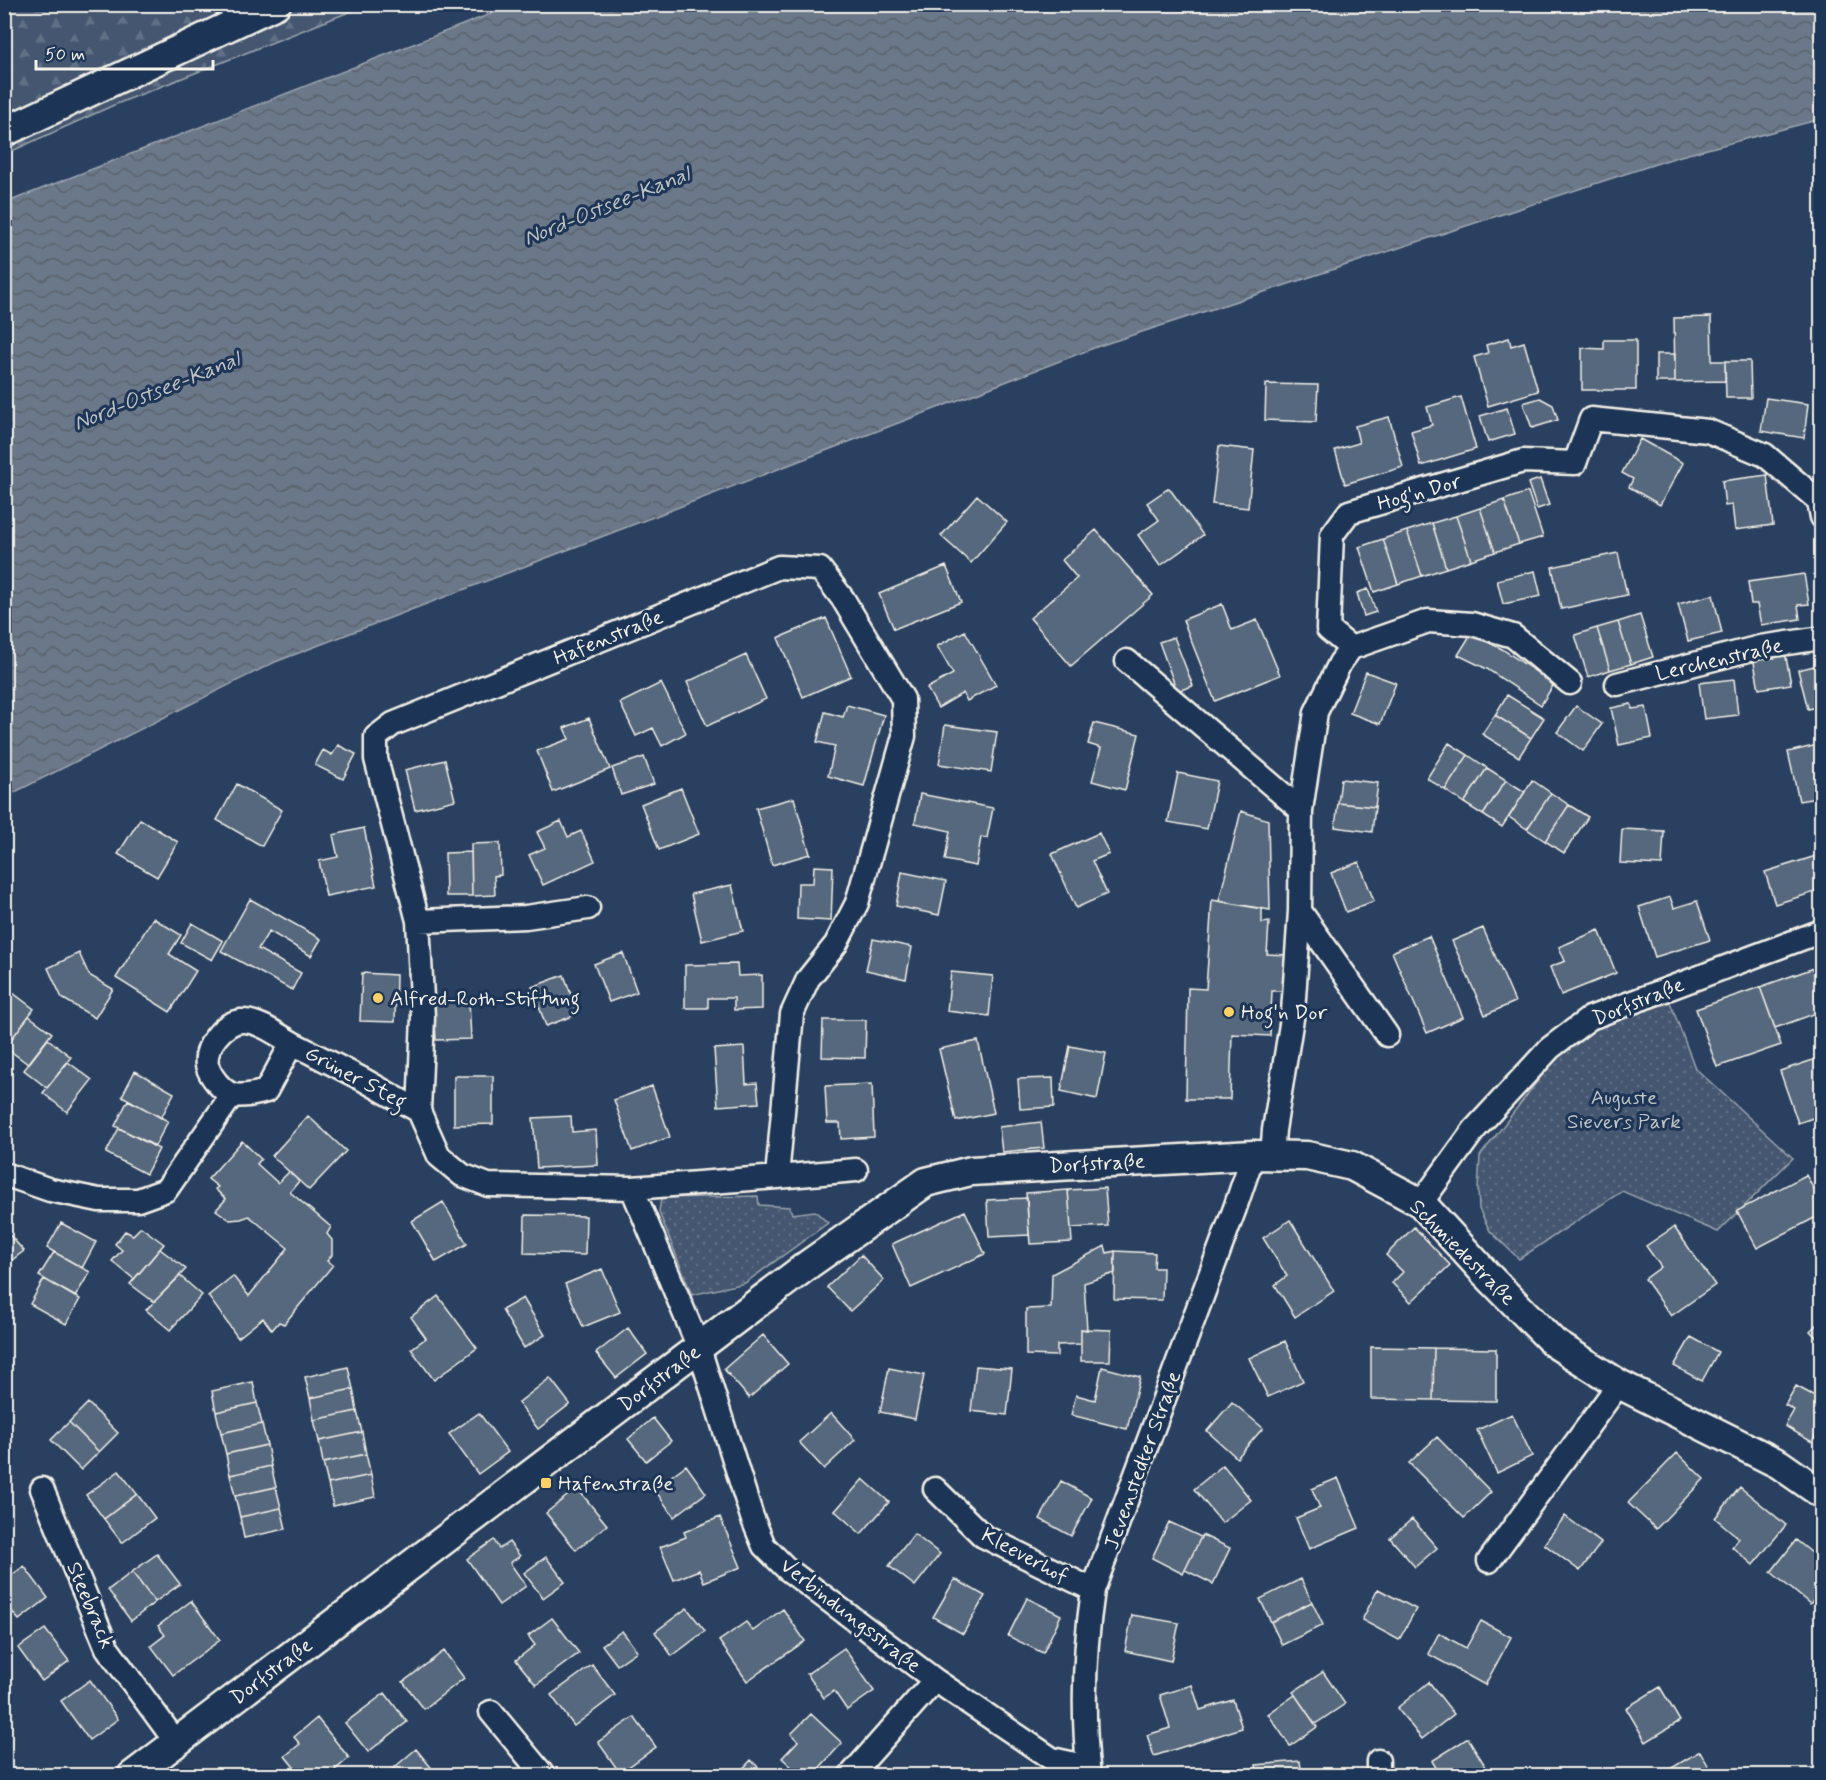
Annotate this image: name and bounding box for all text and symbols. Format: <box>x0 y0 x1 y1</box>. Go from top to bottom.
scale bar <box>36 33 213 71</box>
text: 50 m <box>45 43 85 67</box>
water label: Nord-Ostsee-Kanal <box>519 160 696 253</box>
water label: Nord-Ostsee-Kanal <box>69 345 246 438</box>
street label: Hog'n Dor <box>1374 468 1465 520</box>
street label: Hafenstraße <box>549 603 667 673</box>
street label: Lerchenstraße <box>1653 632 1785 688</box>
street label: Dorfstraße <box>1589 971 1688 1033</box>
place label: Alfred-Roth-Stiftung <box>390 985 580 1015</box>
marker: Alfred-Roth-Stiftung <box>371 991 385 1005</box>
place label: Hog'n Dor <box>1241 999 1327 1029</box>
marker: Hog'n Dor <box>1222 1005 1236 1019</box>
street label: Grüner Steg <box>299 1039 411 1118</box>
park label: Auguste Sievers Park <box>1567 1084 1681 1136</box>
street label: Dorfstraße <box>1048 1147 1146 1180</box>
street label: Schmiedestraße <box>1403 1193 1522 1312</box>
street label: Dorfstraße <box>613 1339 706 1419</box>
street label: Jevenstedter Straße <box>1098 1367 1188 1553</box>
place label: Hafenstraße <box>558 1470 674 1498</box>
marker: Hafenstraße <box>539 1476 553 1490</box>
street label: Kleeverhof <box>976 1521 1073 1590</box>
street label: Verbindungsstraße <box>774 1552 927 1680</box>
street label: Steebrack <box>59 1558 121 1653</box>
street label: Dorfstraße <box>225 1632 318 1712</box>

